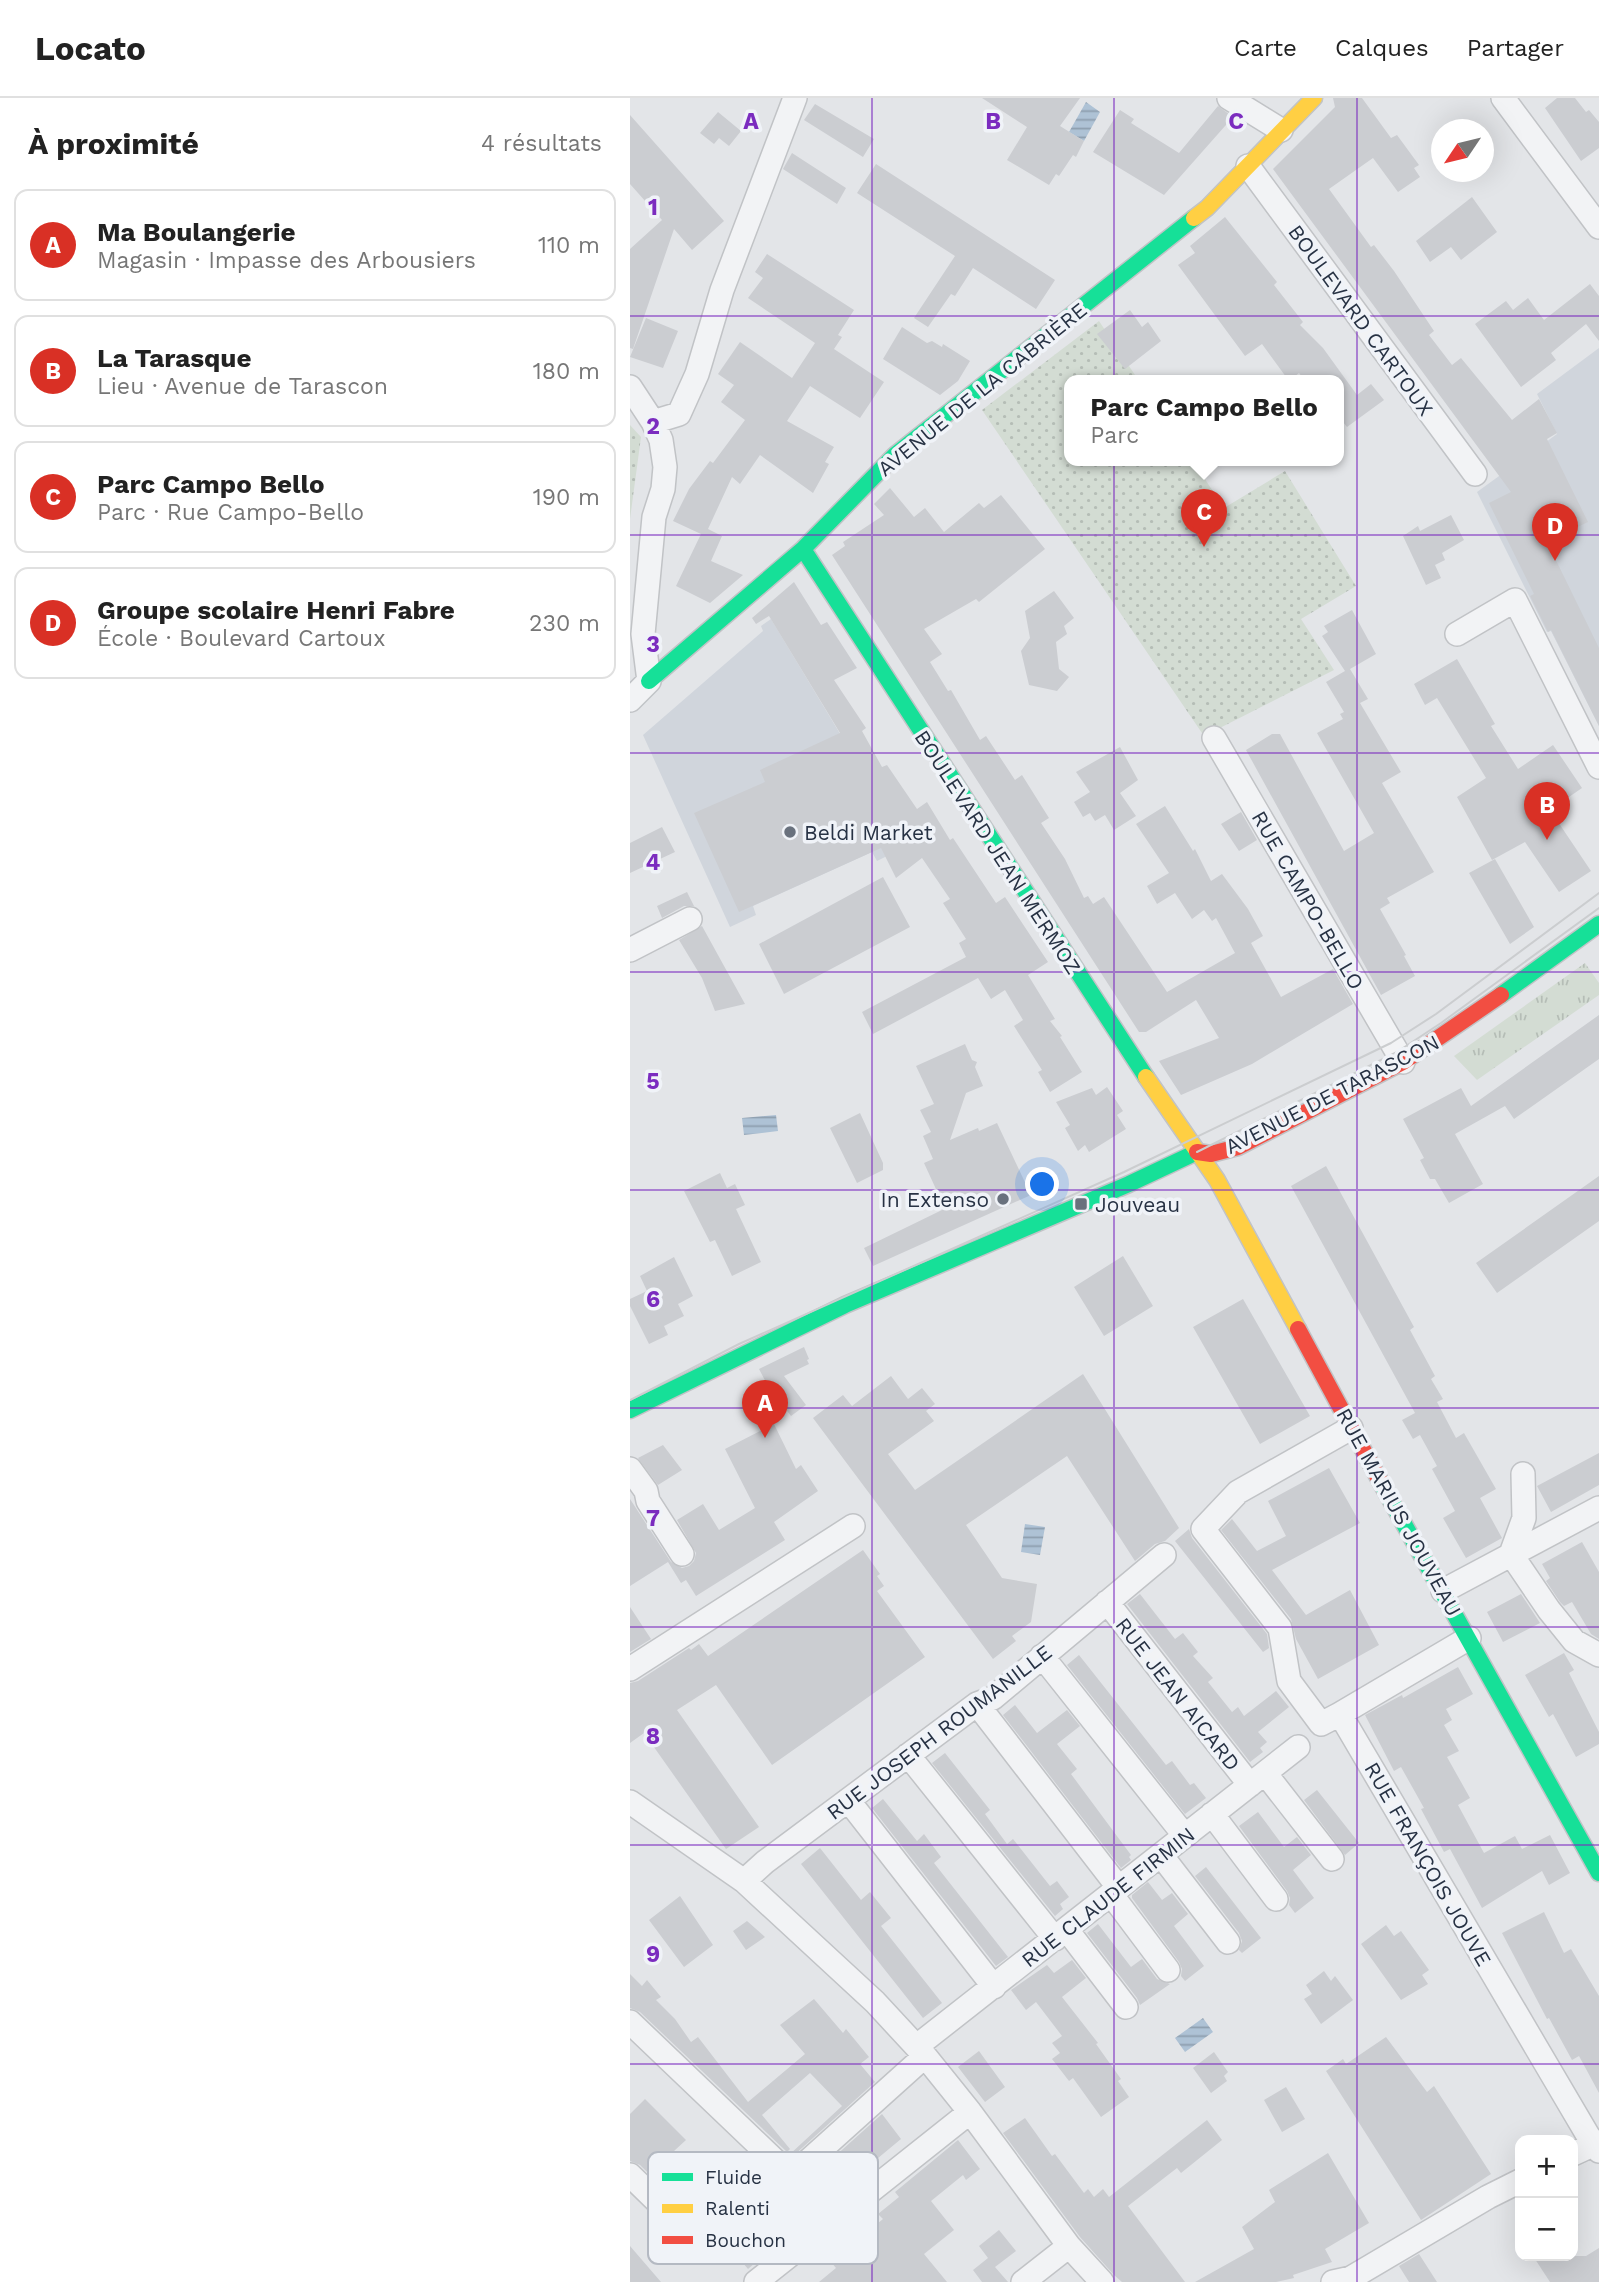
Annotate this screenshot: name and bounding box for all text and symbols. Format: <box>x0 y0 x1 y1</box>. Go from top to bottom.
text: Locato <box>35 29 146 68</box>
text: Carte <box>1234 34 1297 62</box>
text: Calques <box>1335 34 1429 62</box>
text: Partager <box>1467 34 1564 62</box>
text: A <box>743 108 759 135</box>
text: B <box>985 108 1001 135</box>
text: C <box>1228 108 1244 135</box>
north arrow <box>1431 119 1494 182</box>
text: À proximité <box>28 126 199 161</box>
text: 4 résultats <box>481 130 602 157</box>
text: 1 <box>648 194 658 221</box>
text: Ma Boulangerie <box>97 217 296 247</box>
street label: BOULEVARD CARTOUX <box>1283 220 1439 420</box>
text: A <box>45 232 61 259</box>
text: 110 m <box>538 232 600 259</box>
text: Magasin · Impasse des Arbousiers <box>97 247 476 274</box>
street label: AVENUE DE LA CABRIÈRE <box>872 297 1092 481</box>
text: La Tarasque <box>97 343 252 373</box>
text: B <box>45 358 61 385</box>
text: 180 m <box>533 358 600 385</box>
text: Lieu · Avenue de Tarascon <box>97 373 388 400</box>
popup <box>1064 375 1344 466</box>
text: Parc Campo Bello <box>1090 392 1318 422</box>
text: 2 <box>646 413 660 440</box>
text: Parc <box>1090 422 1139 449</box>
text: Parc Campo Bello <box>97 469 325 499</box>
text: C <box>45 484 61 511</box>
text: 190 m <box>533 484 600 511</box>
pin: C <box>1181 489 1227 547</box>
text: Parc · Rue Campo-Bello <box>97 499 364 526</box>
pin: D <box>1532 503 1578 561</box>
text: Groupe scolaire Henri Fabre <box>97 595 455 625</box>
text: D <box>45 610 61 637</box>
text: 230 m <box>529 610 600 637</box>
text: École · Boulevard Cartoux <box>97 625 385 652</box>
text: 3 <box>646 631 660 658</box>
street label: BOULEVARD JEAN MERMOZ <box>910 725 1086 979</box>
pin: B <box>1524 782 1570 840</box>
street label: RUE CAMPO-BELLO <box>1247 806 1369 994</box>
place label: Beldi Market <box>804 820 933 845</box>
marker: Beldi Market <box>782 824 798 840</box>
text: 4 <box>646 849 661 876</box>
street label: AVENUE DE TARASCON <box>1221 1029 1443 1159</box>
text: 5 <box>646 1068 660 1095</box>
your location <box>1025 1167 1059 1201</box>
place label: In Extenso <box>881 1187 989 1212</box>
marker: In Extenso <box>995 1191 1011 1207</box>
place label: Jouveau <box>1095 1192 1180 1217</box>
marker: Jouveau <box>1073 1196 1089 1212</box>
text: 6 <box>646 1286 660 1313</box>
pin: A <box>742 1380 788 1438</box>
street label: RUE MARIUS JOUVEAU <box>1331 1404 1467 1620</box>
text: 7 <box>646 1505 660 1532</box>
street label: RUE JEAN AICARD <box>1111 1613 1245 1775</box>
street label: RUE JOSEPH ROUMANILLE <box>822 1639 1056 1825</box>
text: 8 <box>646 1723 660 1750</box>
street label: RUE FRANÇOIS JOUVE <box>1359 1758 1497 1970</box>
street label: RUE CLAUDE FIRMIN <box>1016 1822 1200 1972</box>
text: 9 <box>646 1941 660 1968</box>
map controls <box>1515 2135 1578 2261</box>
button: + <box>1515 2135 1578 2198</box>
legend <box>648 2152 878 2264</box>
text: Fluide <box>705 2166 762 2189</box>
text: Ralenti <box>705 2197 770 2220</box>
button: − <box>1515 2198 1578 2261</box>
text: Bouchon <box>705 2229 786 2252</box>

